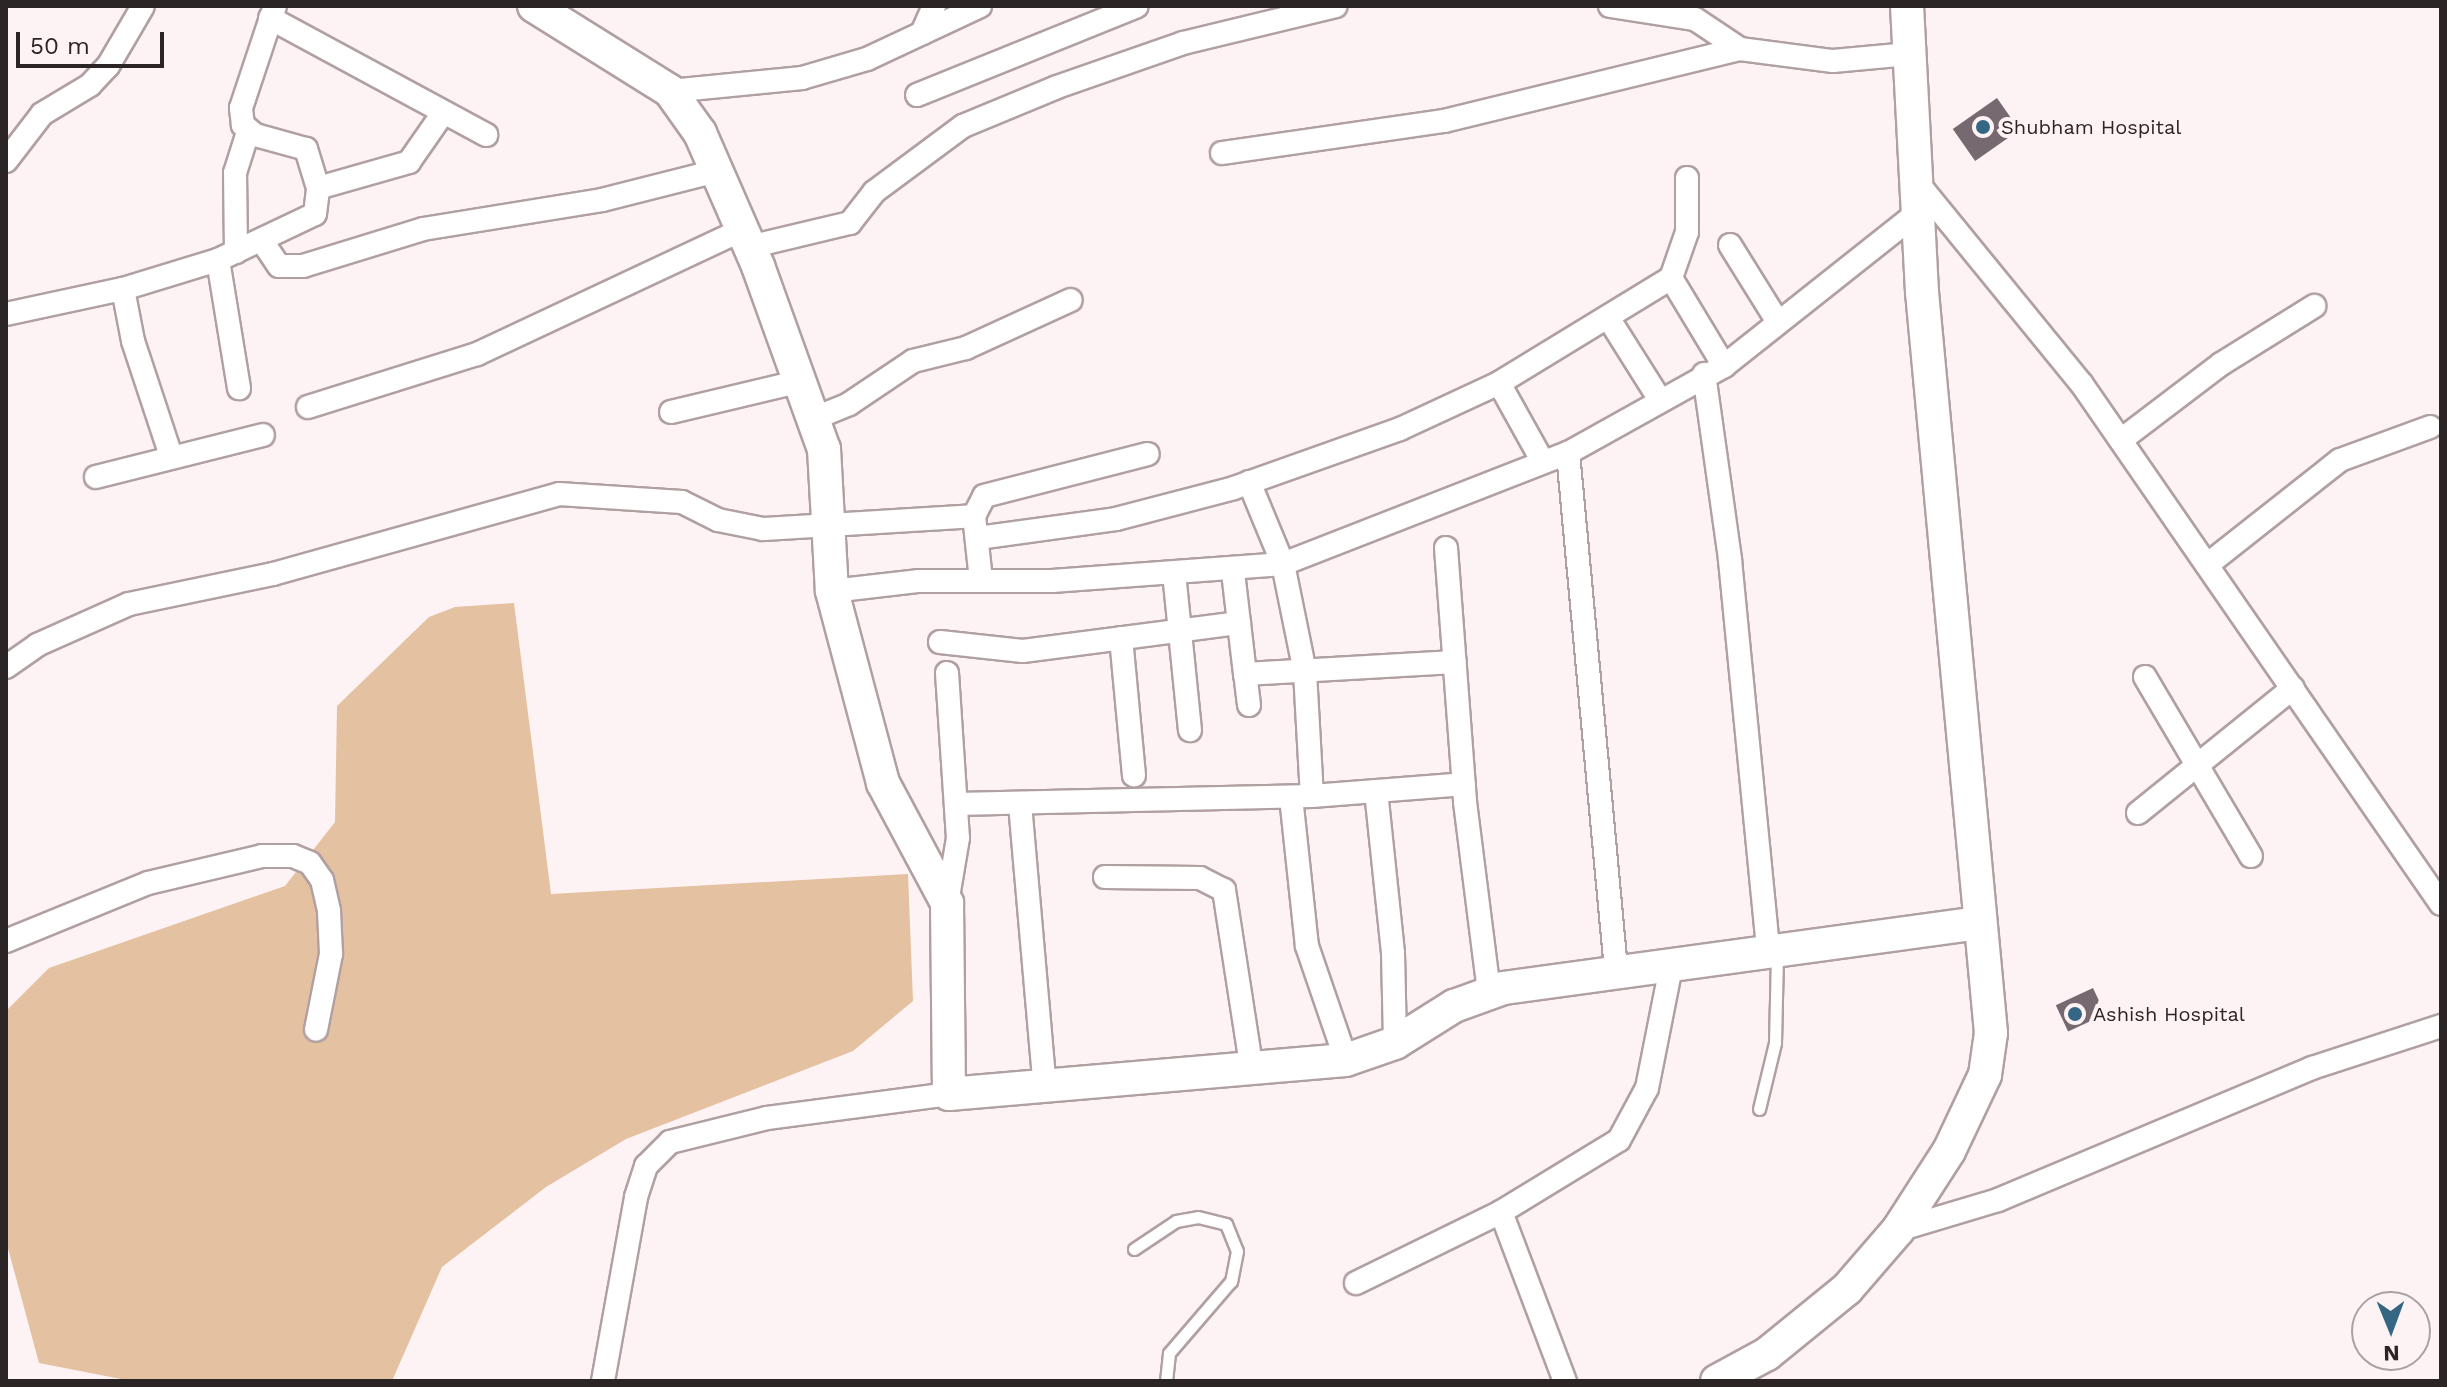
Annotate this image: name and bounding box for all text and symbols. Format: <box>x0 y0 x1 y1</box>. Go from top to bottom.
scale bar <box>20 16 168 66</box>
text: 50 m <box>30 32 90 60</box>
place label: Shubham Hospital <box>2001 115 2181 139</box>
marker: Shubham Hospital <box>1972 116 1994 138</box>
place label: Ashish Hospital <box>2093 1002 2245 1026</box>
marker: Ashish Hospital <box>2064 1003 2086 1025</box>
north arrow <box>2351 1291 2431 1371</box>
text: N <box>2383 1341 2400 1366</box>

